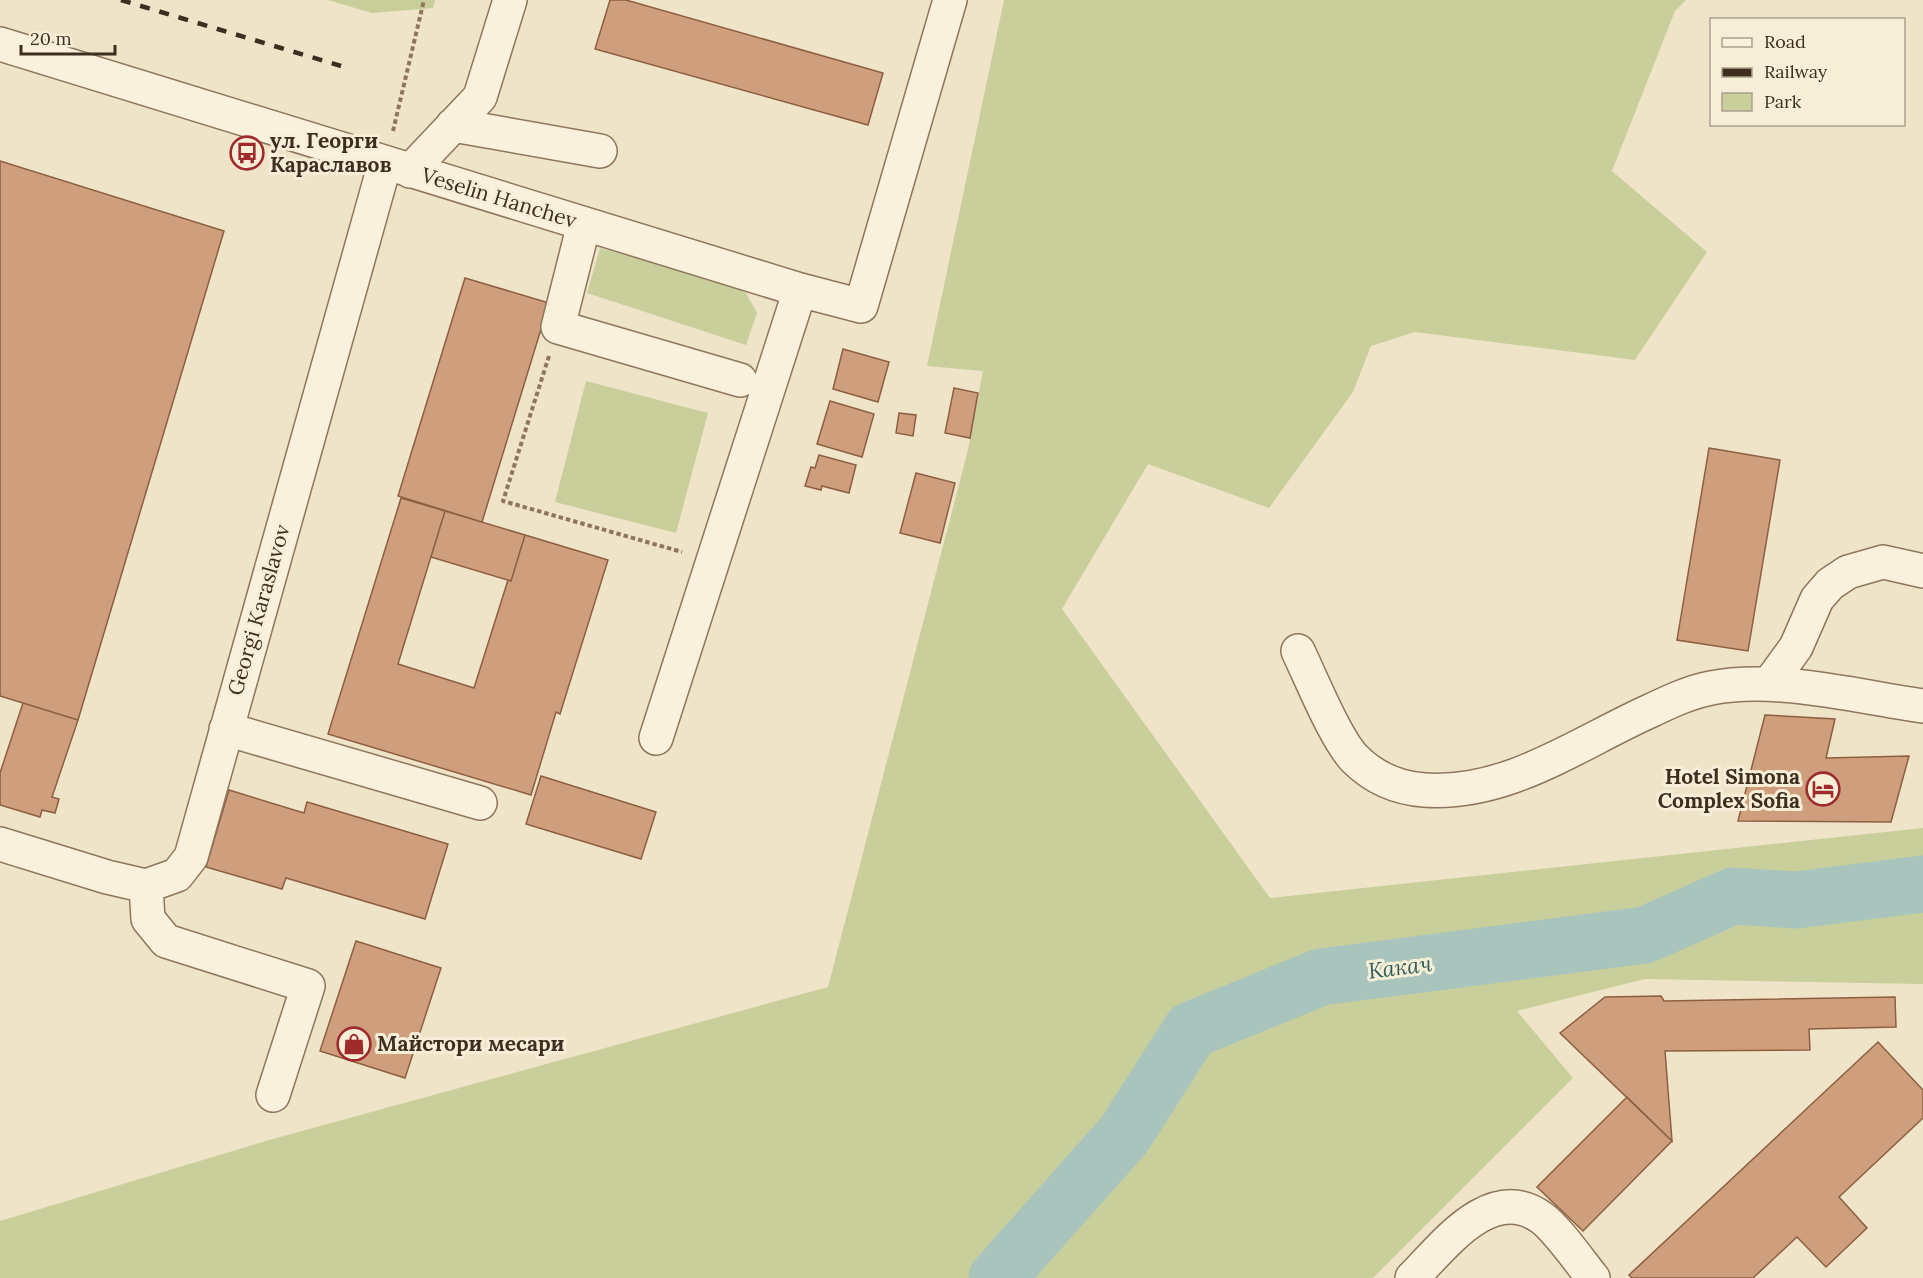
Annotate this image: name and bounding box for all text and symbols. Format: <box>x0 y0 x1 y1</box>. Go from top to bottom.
scale bar <box>21 18 116 56</box>
legend <box>1710 18 1905 126</box>
text: 20 m <box>30 27 72 50</box>
text: Road <box>1764 30 1806 53</box>
text: Railway <box>1764 60 1828 83</box>
text: Park <box>1764 90 1802 113</box>
place label: ул. Георги Караславов <box>270 127 392 178</box>
bus stop icon: ул. Георги Караславов <box>229 135 265 171</box>
street label: Veselin Hanchev <box>417 161 580 234</box>
street label: Georgi Karaslavov <box>221 521 296 698</box>
place label: Hotel Simona Complex Sofia <box>1658 763 1800 814</box>
hotel icon: Hotel Simona Complex Sofia <box>1805 771 1841 807</box>
water label: Какач <box>1367 949 1434 985</box>
shop icon: Майстори месари <box>336 1026 372 1062</box>
place label: Майстори месари <box>377 1030 565 1057</box>

